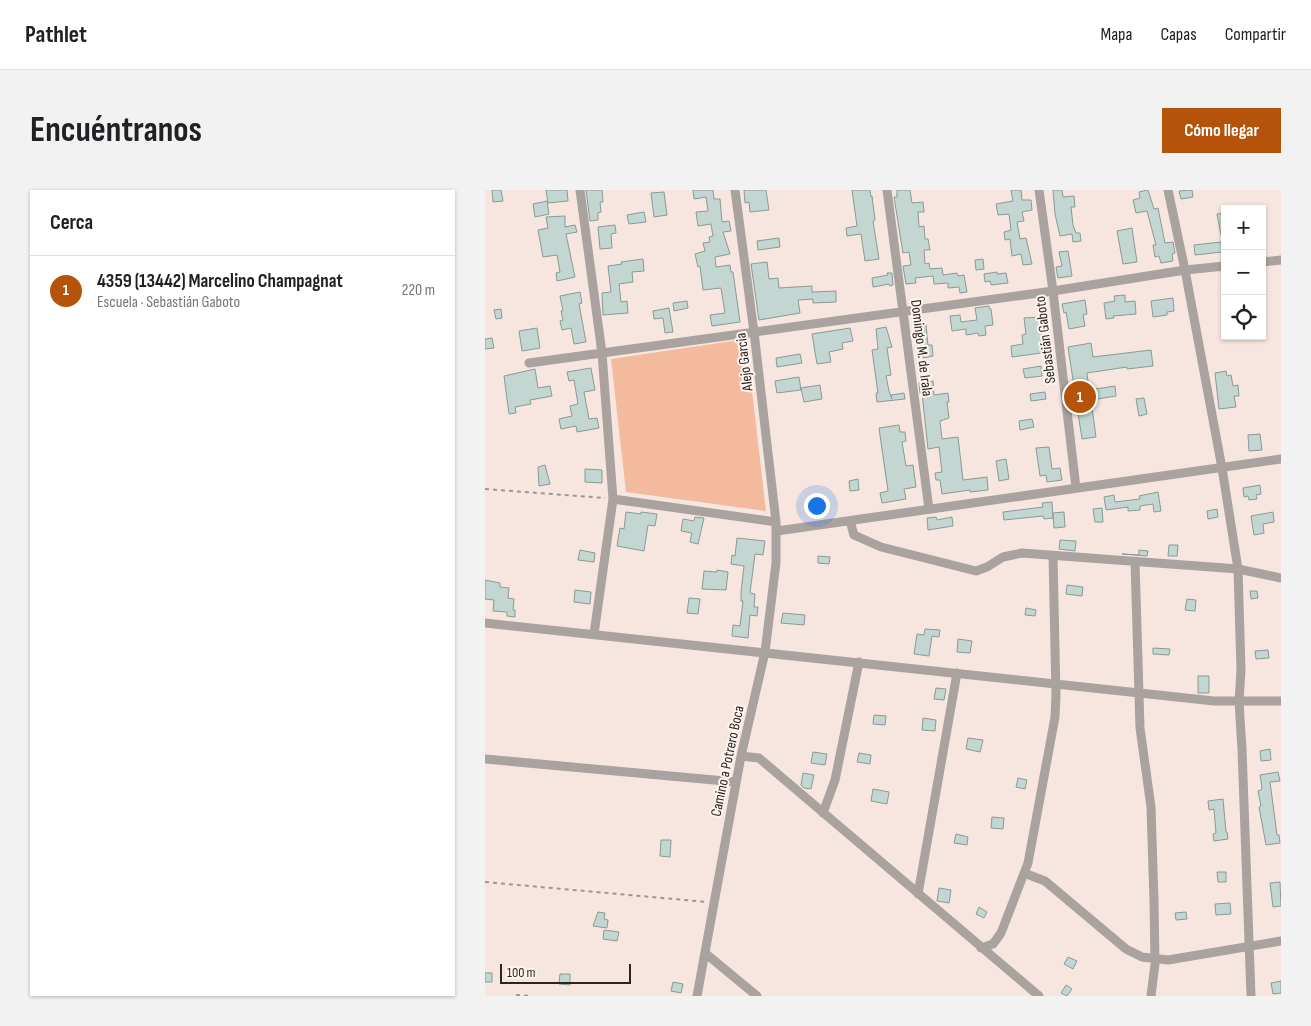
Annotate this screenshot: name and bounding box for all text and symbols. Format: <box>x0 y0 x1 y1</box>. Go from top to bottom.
text: Pathlet <box>25 20 87 49</box>
text: Mapa <box>1100 24 1132 45</box>
text: Capas <box>1160 24 1197 45</box>
text: Compartir <box>1225 24 1286 45</box>
button: Cómo llegar <box>1162 108 1281 153</box>
text: Encuéntranos <box>30 109 202 152</box>
map controls <box>1221 205 1266 340</box>
button: + <box>1221 205 1266 250</box>
text: Cerca <box>50 210 93 235</box>
button: − <box>1221 250 1266 295</box>
text: 4359 (13442) Marcelino Champagnat <box>97 270 343 293</box>
text: 1 <box>63 281 69 300</box>
text: 220 m <box>402 281 435 300</box>
text: Escuela · Sebastián Gaboto <box>97 293 240 312</box>
street label: Sebastián Gaboto <box>1031 295 1060 385</box>
button: locate <box>1221 295 1266 340</box>
street label: Domingo M. de Irala <box>906 299 937 398</box>
street label: Alejo Garcia <box>731 332 758 393</box>
pin: 1 <box>1064 378 1096 416</box>
your location <box>804 493 830 519</box>
street label: Camino a Potrero Boca <box>706 704 749 818</box>
scale bar <box>500 961 631 984</box>
text: 100 m <box>507 964 536 981</box>

